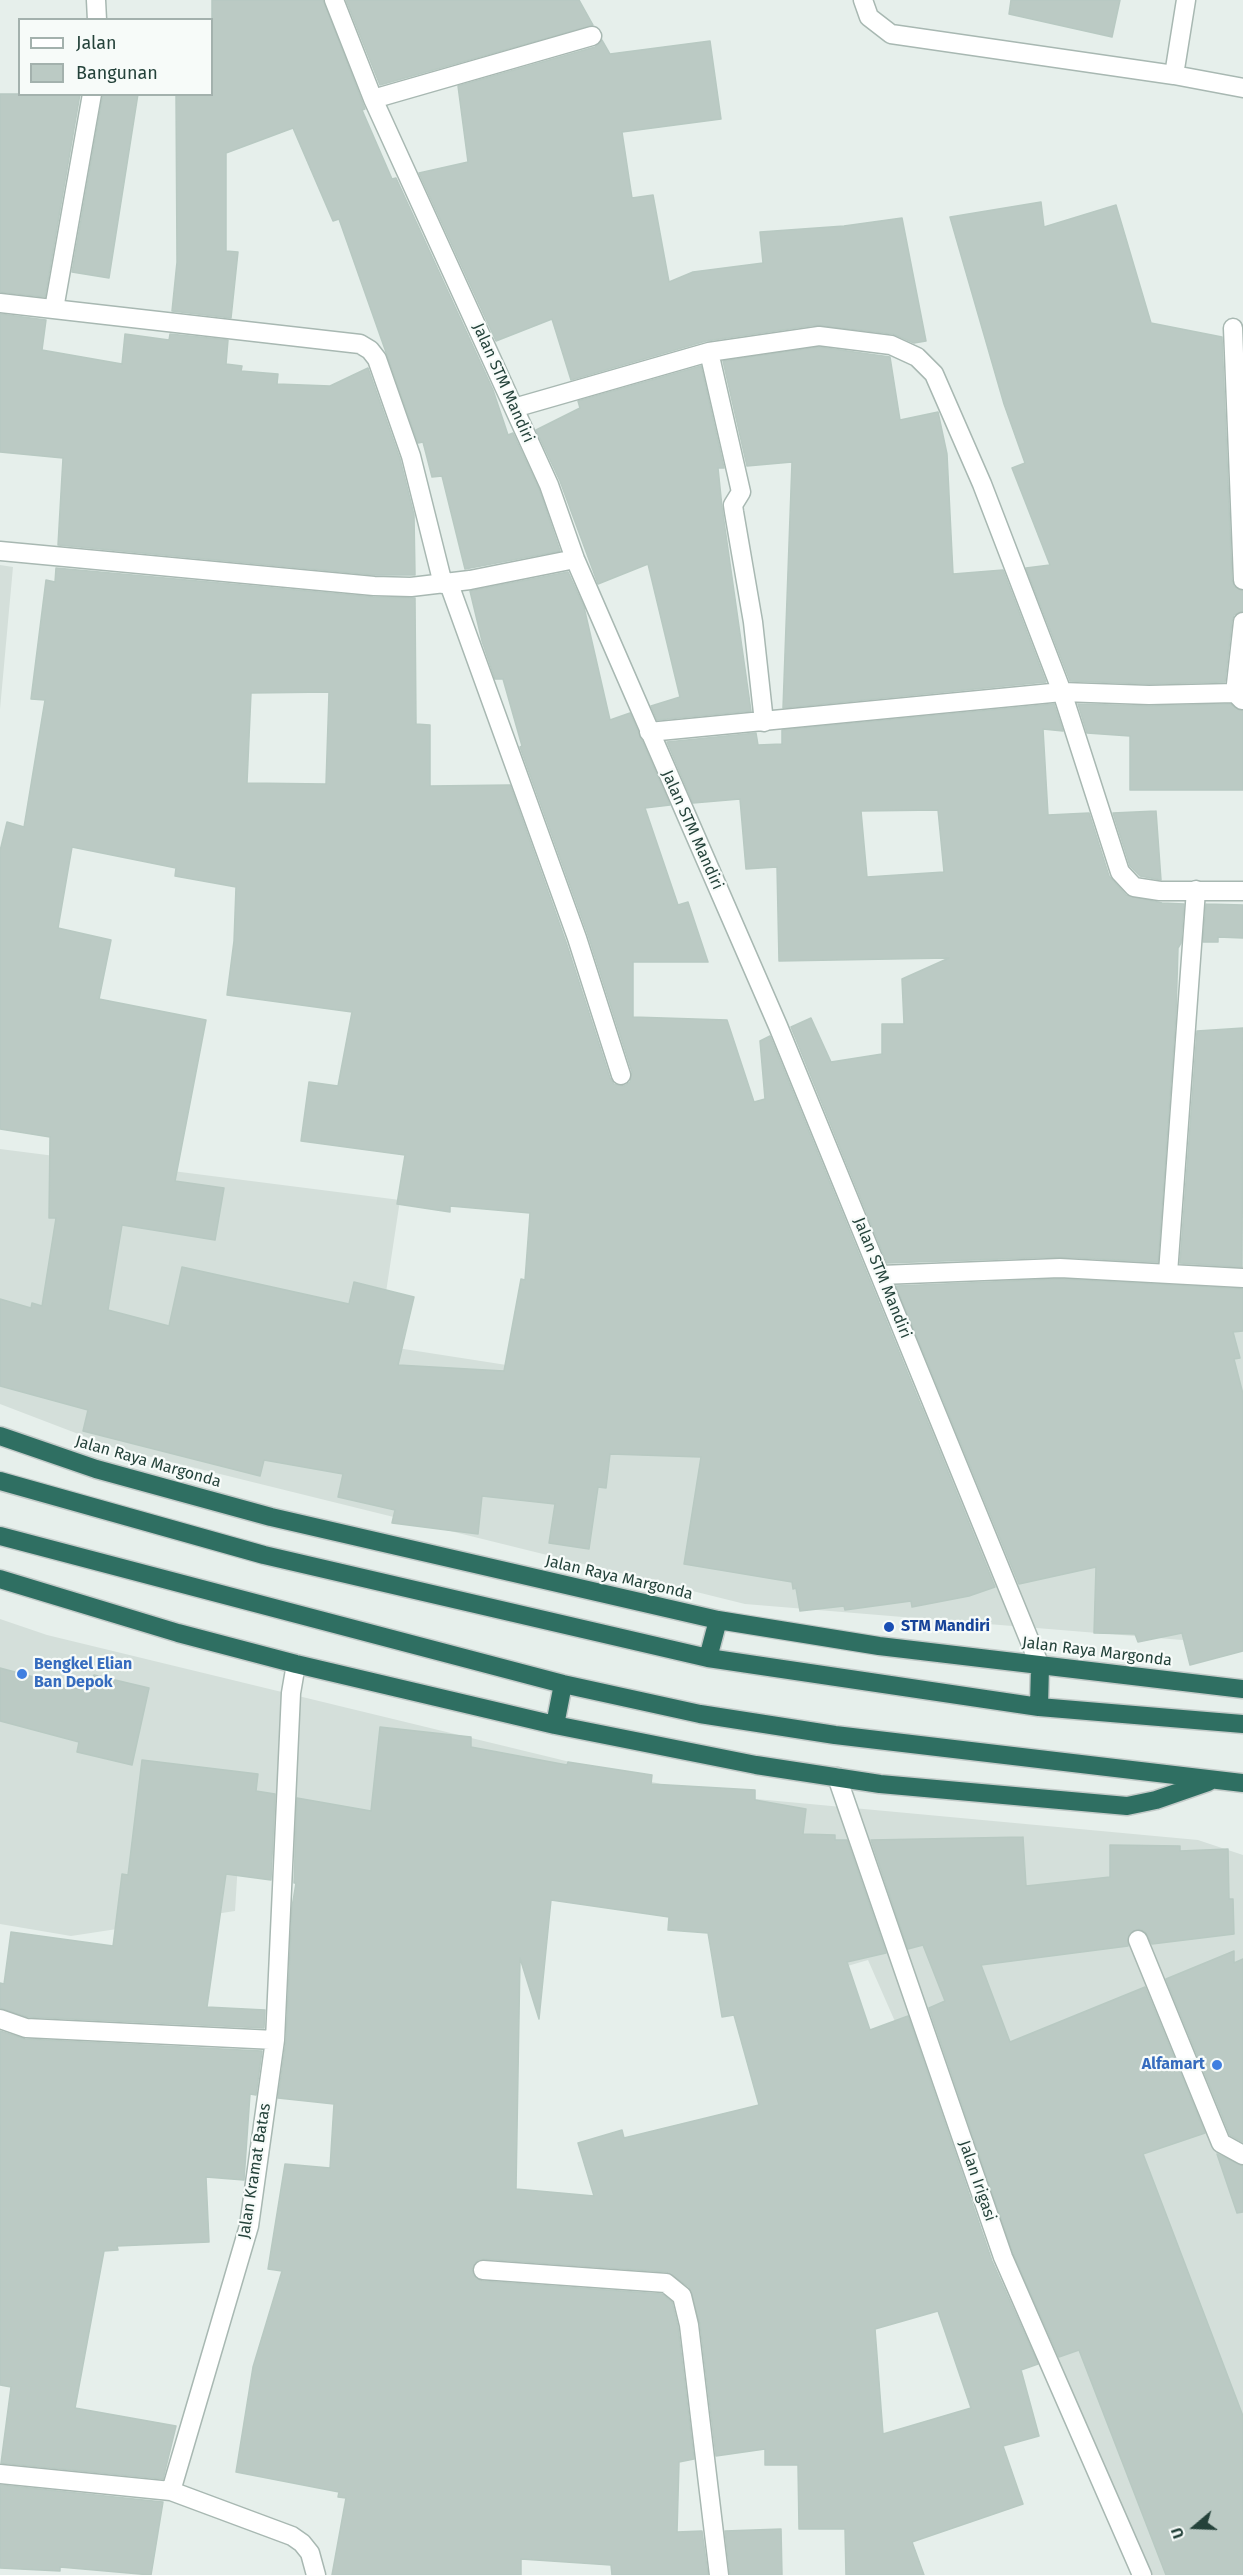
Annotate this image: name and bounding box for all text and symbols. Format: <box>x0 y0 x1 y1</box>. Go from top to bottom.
legend <box>18 18 213 96</box>
text: Jalan <box>76 32 117 54</box>
text: Bangunan <box>76 62 158 84</box>
street label: Jalan STM Mandiri <box>468 320 538 446</box>
street label: Jalan STM Mandiri <box>657 767 727 893</box>
street label: Jalan STM Mandiri <box>849 1215 915 1341</box>
street label: Jalan Raya Margonda <box>73 1432 223 1492</box>
street label: Jalan Raya Margonda <box>543 1552 695 1604</box>
place label: STM Mandiri <box>901 1617 990 1637</box>
marker: STM Mandiri <box>882 1620 896 1634</box>
street label: Jalan Raya Margonda <box>1021 1633 1173 1671</box>
place label: Bengkel Elian Ban Depok <box>34 1655 132 1693</box>
marker: Bengkel Elian Ban Depok <box>15 1667 29 1681</box>
place label: Alfamart <box>1142 2055 1205 2075</box>
marker: Alfamart <box>1210 2058 1224 2072</box>
street label: Jalan Kramat Batas <box>235 2102 275 2240</box>
street label: Jalan Irigasi <box>954 2138 1000 2224</box>
north arrow <box>1165 2497 1225 2557</box>
text: U <box>1167 2525 1188 2541</box>

